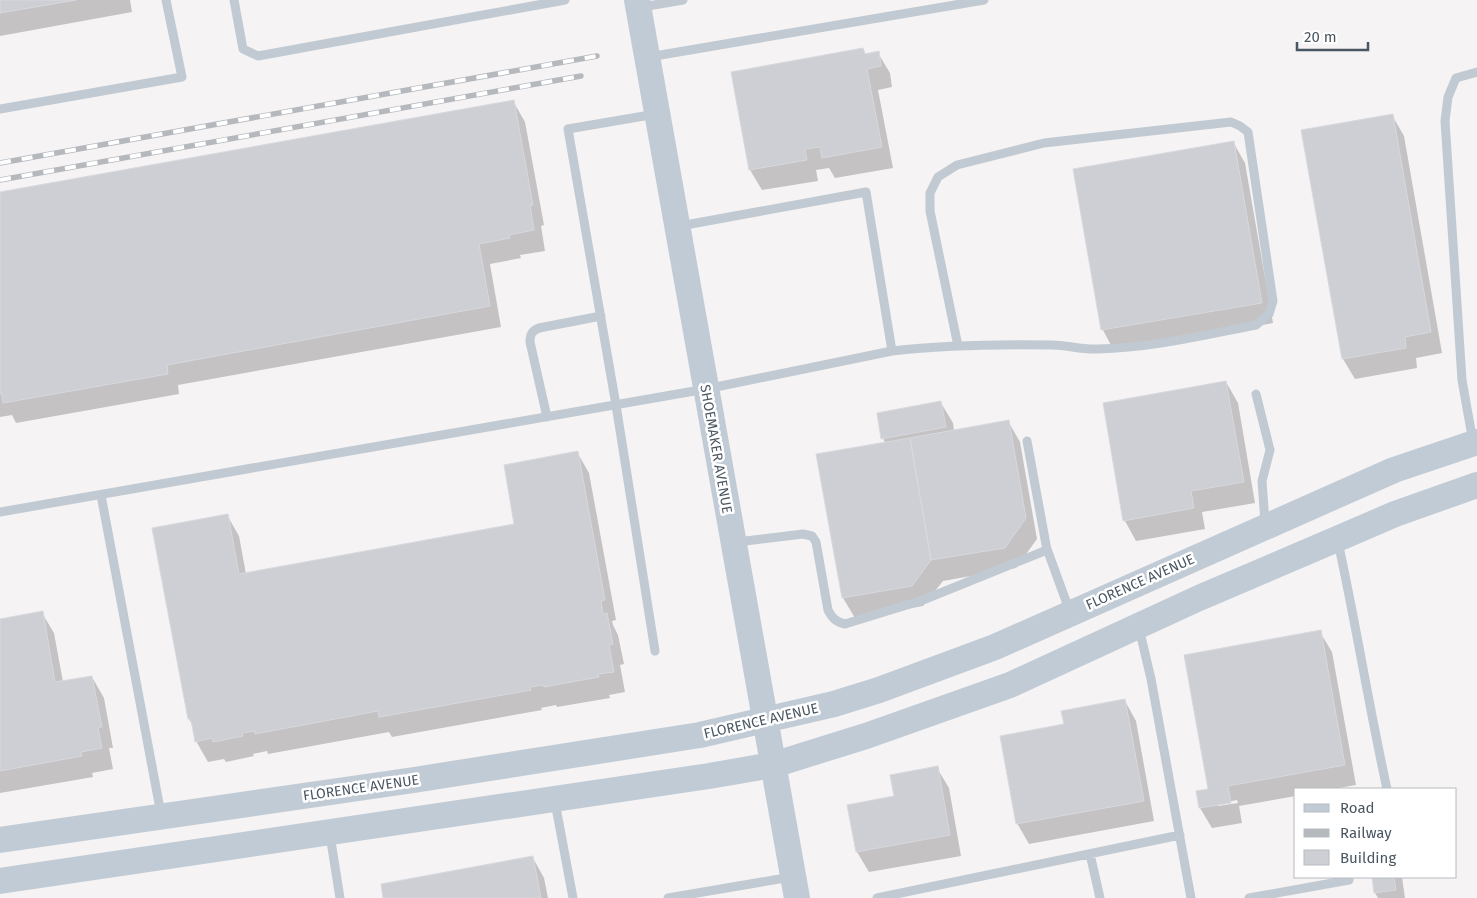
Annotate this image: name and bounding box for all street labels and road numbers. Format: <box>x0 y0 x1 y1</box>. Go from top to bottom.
street label: SHOEMAKER AVENUE <box>696 383 736 515</box>
street label: FLORENCE AVENUE <box>1083 550 1197 614</box>
street label: FLORENCE AVENUE <box>702 700 820 742</box>
street label: FLORENCE AVENUE <box>302 771 420 805</box>

